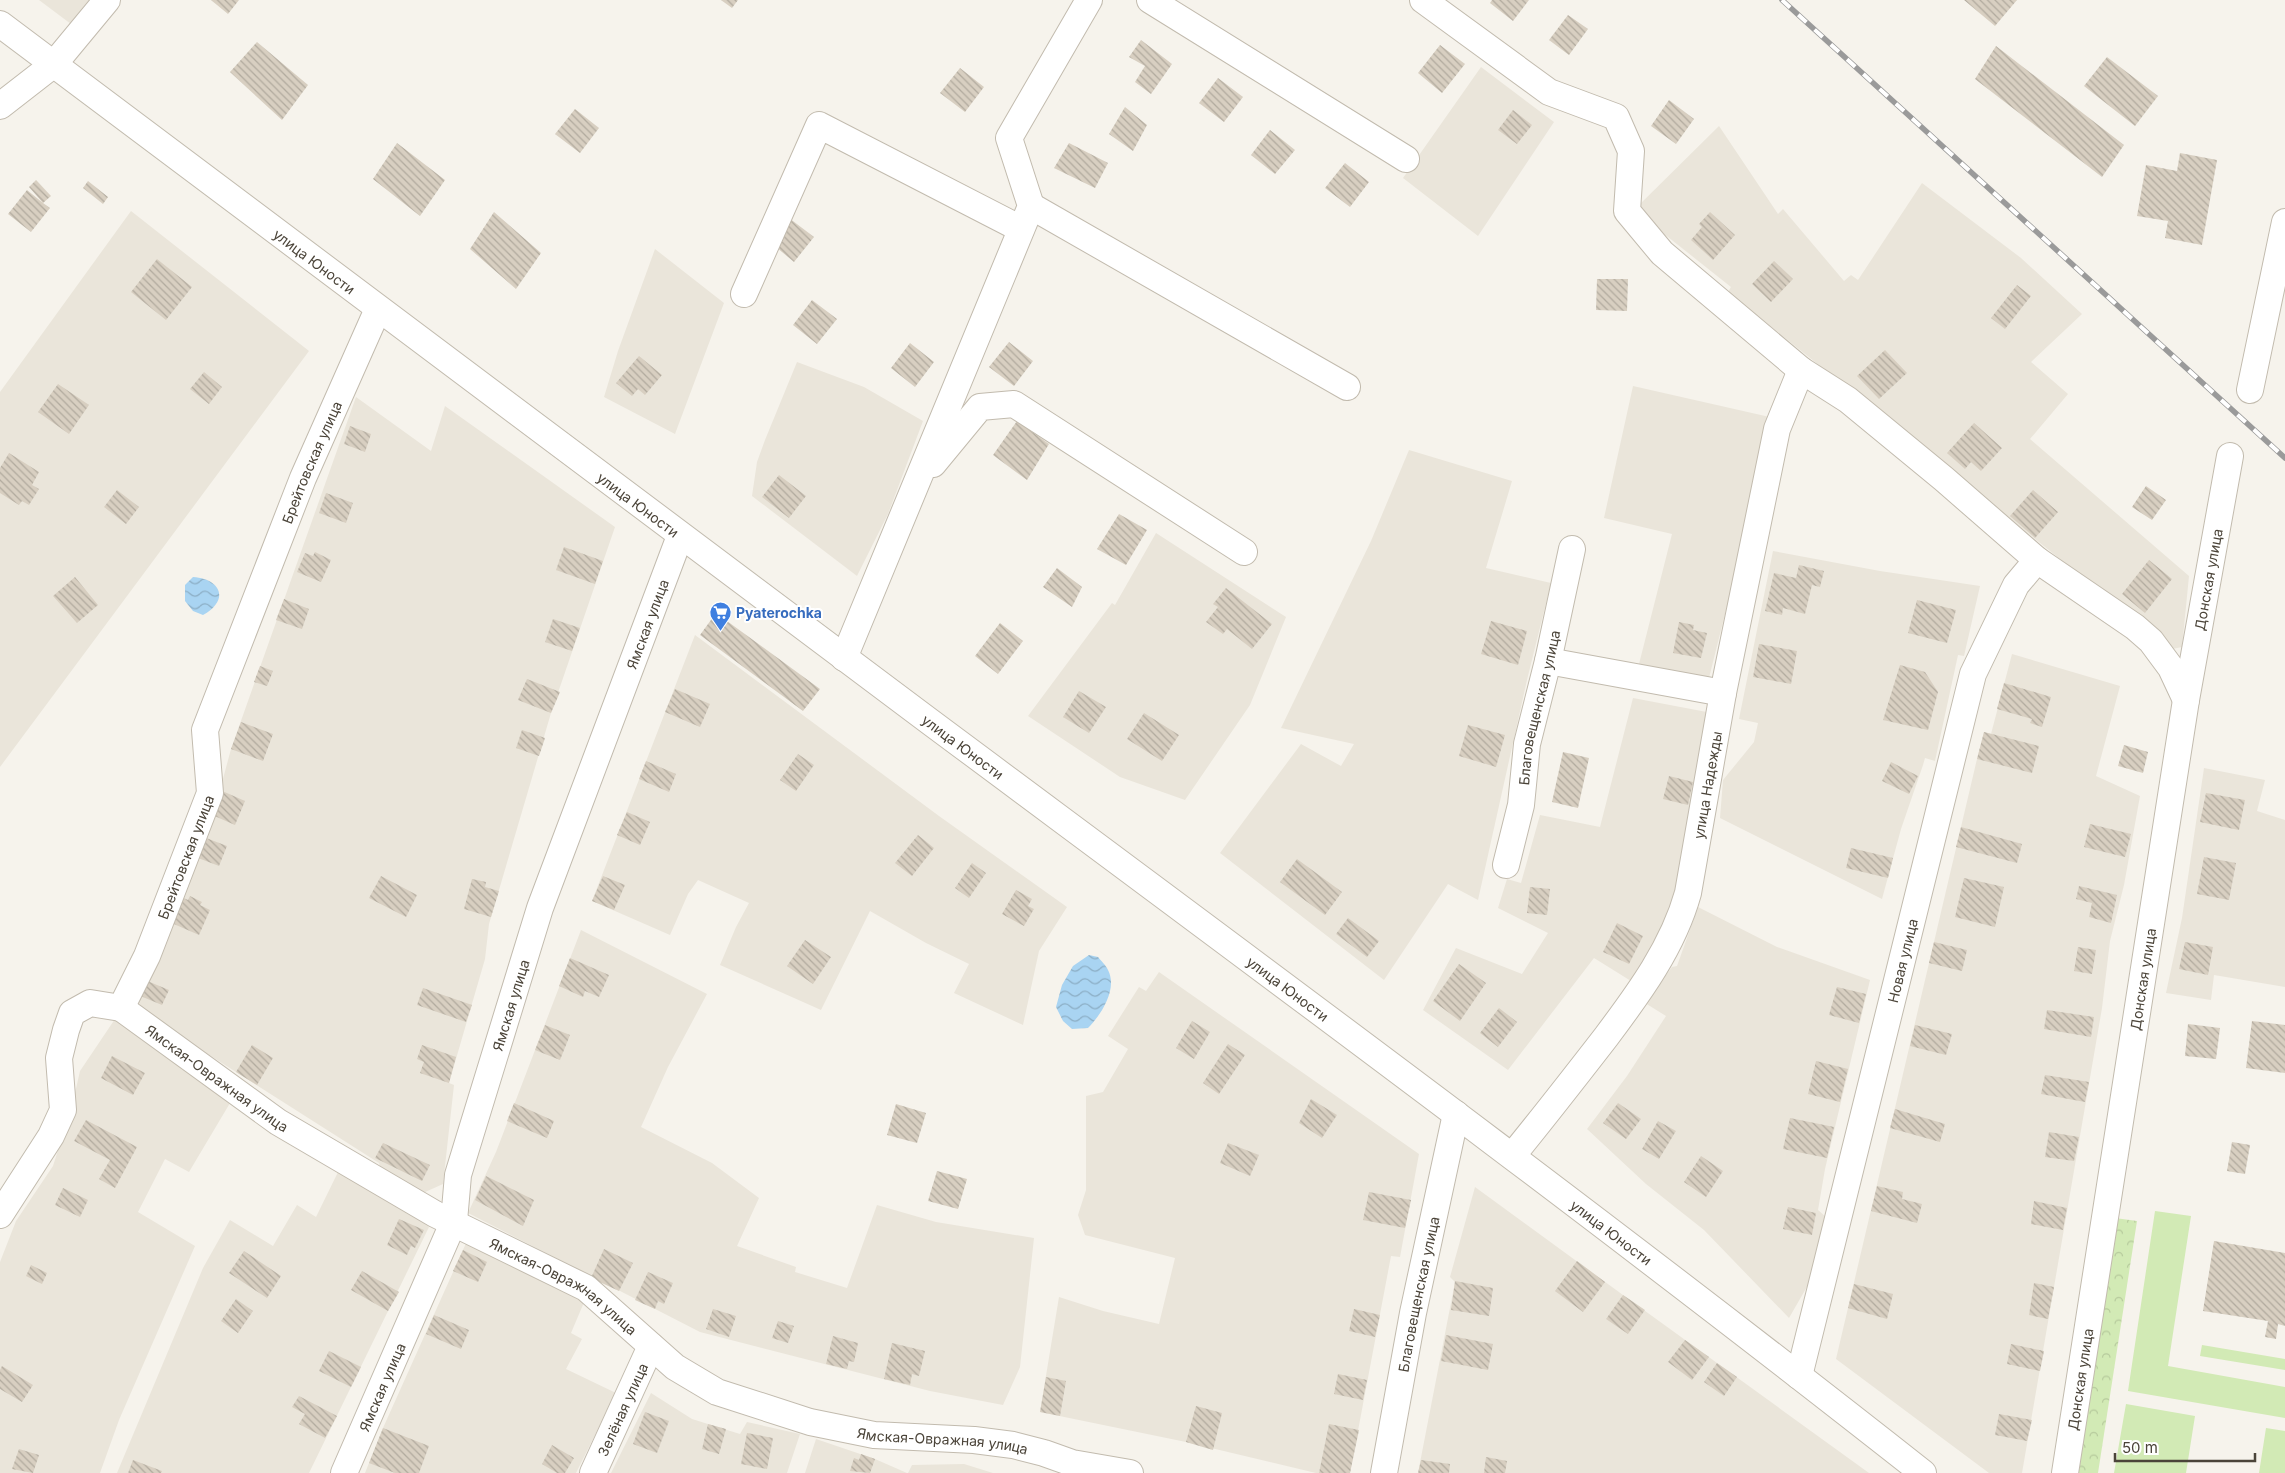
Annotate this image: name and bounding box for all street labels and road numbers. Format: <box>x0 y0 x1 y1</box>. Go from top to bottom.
street label: улица Юности <box>270 225 359 297</box>
street label: Брейтовская улица <box>278 398 345 526</box>
street label: улица Юности <box>594 468 683 540</box>
street label: Донская улица <box>2190 527 2225 632</box>
street label: Ямская улица <box>622 577 672 671</box>
street label: Благовещенская улица <box>1514 628 1563 786</box>
street label: улица Юности <box>919 710 1007 782</box>
street label: улица Надежды <box>1689 730 1725 840</box>
street label: Брейтовская улица <box>154 792 217 921</box>
street label: Новая улица <box>1883 917 1921 1004</box>
street label: Донская улица <box>2126 927 2159 1031</box>
street label: улица Юности <box>1244 952 1332 1024</box>
street label: Ямская улица <box>488 957 532 1053</box>
street label: Ямская-Овражная улица <box>143 1021 292 1135</box>
street label: улица Юности <box>1568 1196 1656 1268</box>
street label: Благовещенская улица <box>1394 1215 1442 1373</box>
street label: Ямская-Овражная улица <box>487 1234 641 1338</box>
street label: Донская улица <box>2063 1327 2096 1431</box>
street label: Ямская улица <box>355 1340 408 1434</box>
street label: Зелёная улица <box>593 1360 651 1459</box>
street label: Ямская-Овражная улица <box>856 1423 1030 1457</box>

